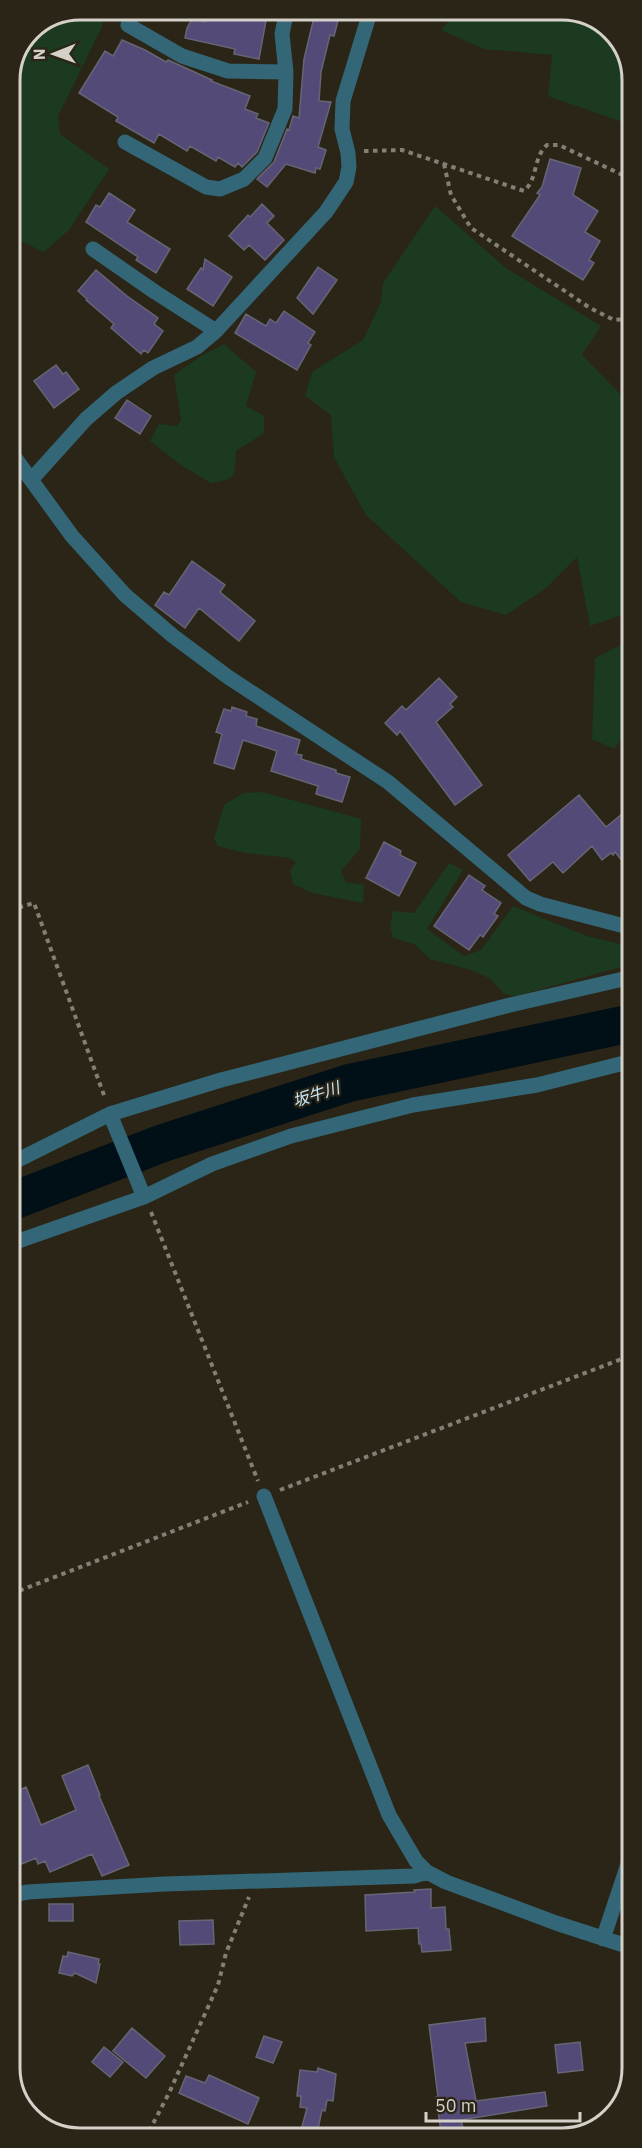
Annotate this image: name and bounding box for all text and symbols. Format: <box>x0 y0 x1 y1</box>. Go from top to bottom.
north arrow <box>24 24 84 84</box>
text: N <box>29 48 49 60</box>
water label: 坂牛川 <box>290 1076 344 1111</box>
scale bar <box>426 2085 580 2123</box>
text: 50 m <box>435 2094 477 2117</box>

